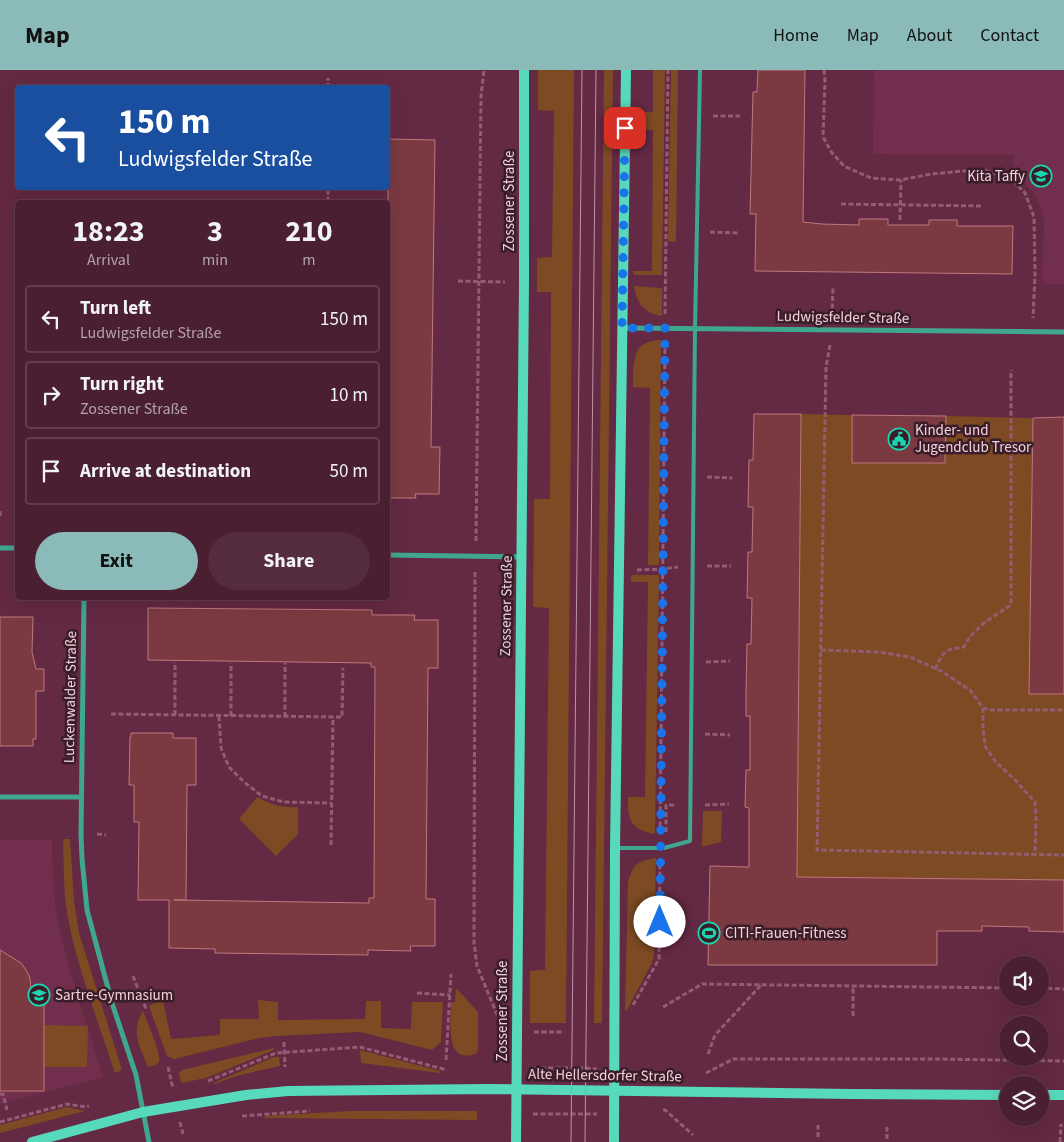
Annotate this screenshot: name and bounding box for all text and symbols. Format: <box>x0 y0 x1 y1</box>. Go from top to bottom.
text: Map <box>25 18 70 53</box>
text: Home <box>773 23 819 48</box>
text: Map <box>847 23 879 48</box>
text: About <box>907 23 952 48</box>
text: Contact <box>980 23 1039 48</box>
text: 150 m <box>118 97 210 147</box>
icon: left <box>35 105 100 170</box>
pin <box>604 107 646 149</box>
icon: arrive <box>611 114 639 142</box>
text: Ludwigsfelder Straße <box>118 143 313 175</box>
street label: Zossener Straße <box>499 151 520 251</box>
school or university icon: Kita Taffy <box>1029 164 1053 188</box>
place label: Kita Taffy <box>967 166 1025 187</box>
text: 18:23 <box>72 210 145 253</box>
text: 3 <box>207 210 223 253</box>
text: 210 <box>285 210 333 253</box>
text: Arrival <box>87 249 130 271</box>
text: min <box>202 249 228 271</box>
text: m <box>302 249 316 271</box>
text: Turn left <box>80 295 151 322</box>
icon: left <box>37 305 65 333</box>
text: 150 m <box>320 306 368 333</box>
street label: Ludwigsfelder Straße <box>776 306 909 329</box>
text: Ludwigsfelder Straße <box>80 322 221 344</box>
text: Turn right <box>80 371 164 398</box>
icon: right <box>37 381 65 409</box>
text: 10 m <box>330 382 368 409</box>
text: Zossener Straße <box>80 398 188 420</box>
place label: Kinder- und Jugendclub Tresor <box>915 420 1032 458</box>
public building icon: Kinder- und Jugendclub Tresor <box>887 427 911 451</box>
icon: arrive <box>37 457 65 485</box>
text: Arrive at destination <box>80 458 251 485</box>
text: 50 m <box>330 458 368 485</box>
button: Exit <box>35 532 198 590</box>
button: Share <box>208 532 370 590</box>
street label: Zossener Straße <box>495 555 518 657</box>
street label: Luckenwalder Straße <box>59 631 82 763</box>
position arrow <box>633 895 685 947</box>
sports icon: CITI-Frauen-Fitness <box>697 921 721 945</box>
place label: CITI-Frauen-Fitness <box>725 923 847 944</box>
map controls <box>999 956 1049 1126</box>
button: sound <box>999 956 1049 1006</box>
street label: Zossener Straße <box>492 961 513 1061</box>
school or university icon: Sartre-Gymnasium <box>27 983 51 1007</box>
place label: Sartre-Gymnasium <box>55 985 173 1006</box>
button: search <box>999 1016 1049 1066</box>
street label: Alte Hellersdorfer Straße <box>528 1064 682 1087</box>
button: layers <box>999 1076 1049 1126</box>

